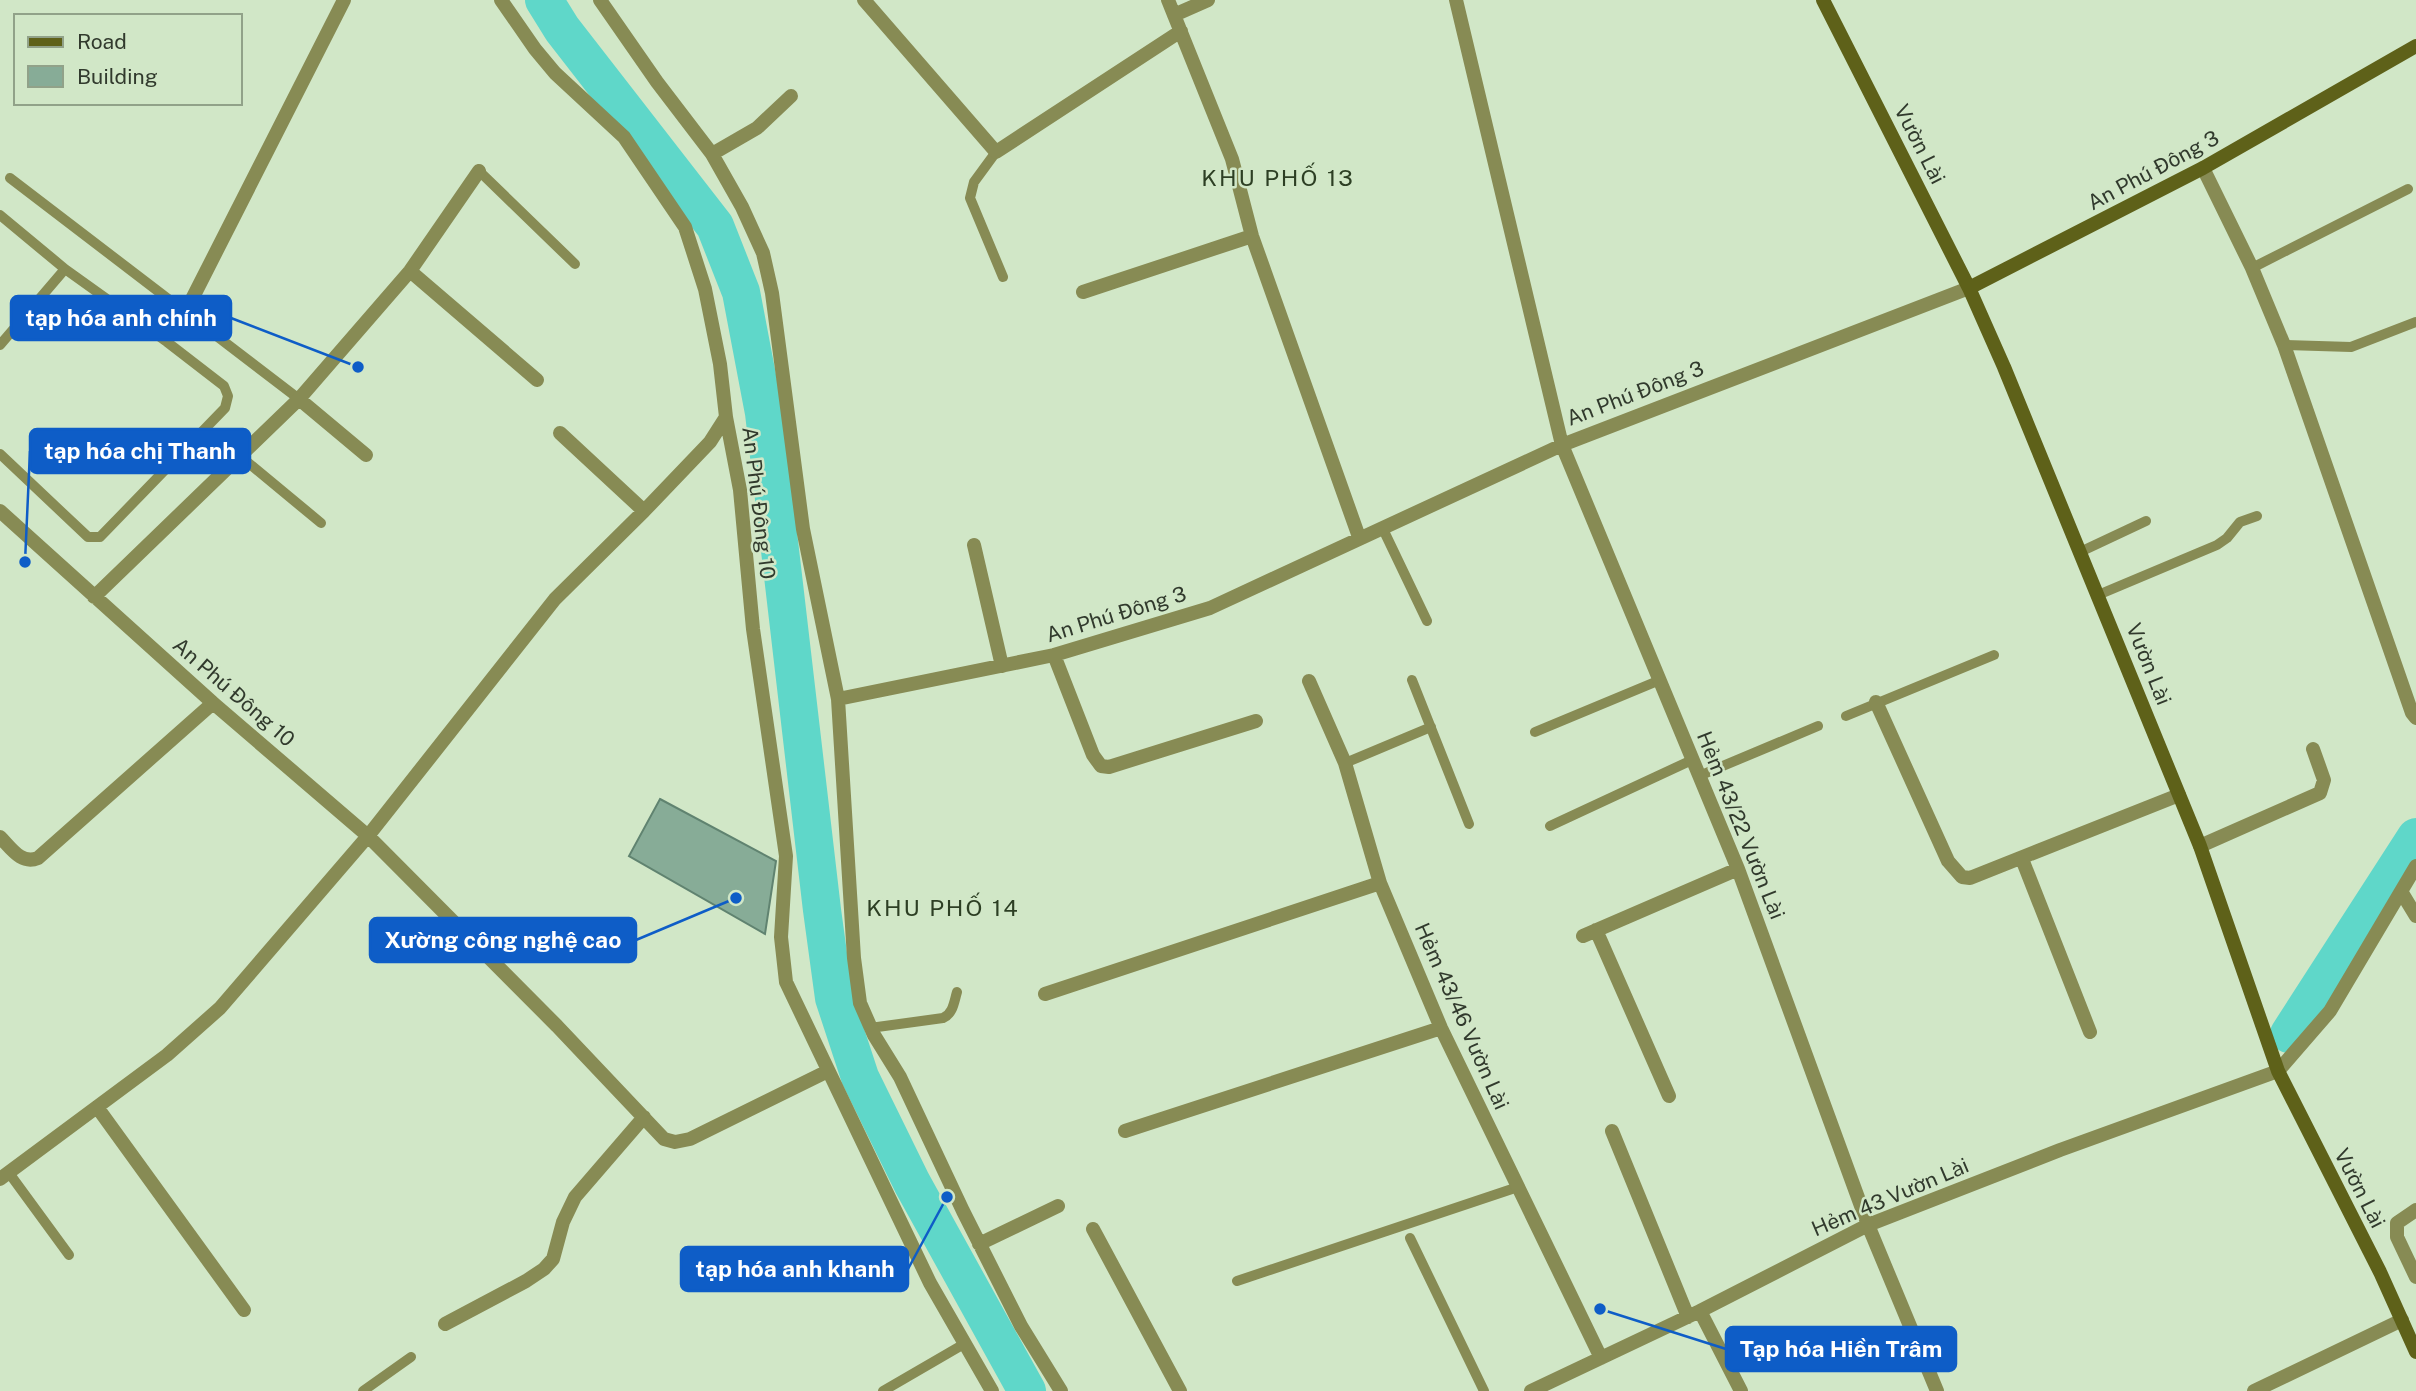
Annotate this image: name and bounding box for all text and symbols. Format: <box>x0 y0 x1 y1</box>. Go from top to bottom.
legend <box>14 14 242 105</box>
text: Road <box>77 29 127 54</box>
text: Building <box>77 64 158 89</box>
street label: Vườn Lài <box>1889 100 1951 188</box>
street label: An Phú Đông 3 <box>2083 125 2223 215</box>
district label: KHU PHỐ 13 <box>1201 162 1355 191</box>
callout: tạp hóa anh chính <box>11 296 231 340</box>
text: tạp hóa anh chính <box>25 304 217 331</box>
street label: An Phú Đông 3 <box>1563 355 1707 431</box>
street label: An Phú Đông 10 <box>737 425 781 581</box>
callout: tạp hóa chị Thanh <box>30 429 250 473</box>
text: tạp hóa chị Thanh <box>44 437 236 464</box>
street label: An Phú Đông 3 <box>1043 581 1189 647</box>
street label: Vườn Lài <box>2121 620 2177 708</box>
street label: An Phú Đông 10 <box>168 632 300 752</box>
street label: Hẻm 43/22 Vườn Lài <box>1692 727 1790 923</box>
district label: KHU PHỐ 14 <box>866 892 1020 921</box>
callout: Xường công nghệ cao <box>370 918 636 962</box>
street label: Hẻm 43/46 Vườn Lài <box>1410 919 1514 1113</box>
text: Xường công nghệ cao <box>385 926 621 953</box>
street label: Vườn Lài <box>2329 1144 2391 1232</box>
street label: Hẻm 43 Vườn Lài <box>1808 1153 1972 1241</box>
callout: tạp hóa anh khanh <box>681 1247 908 1291</box>
text: tạp hóa anh khanh <box>695 1255 895 1282</box>
callout: Tạp hóa Hiền Trâm <box>1726 1327 1956 1371</box>
text: Tạp hóa Hiền Trâm <box>1740 1335 1942 1362</box>

